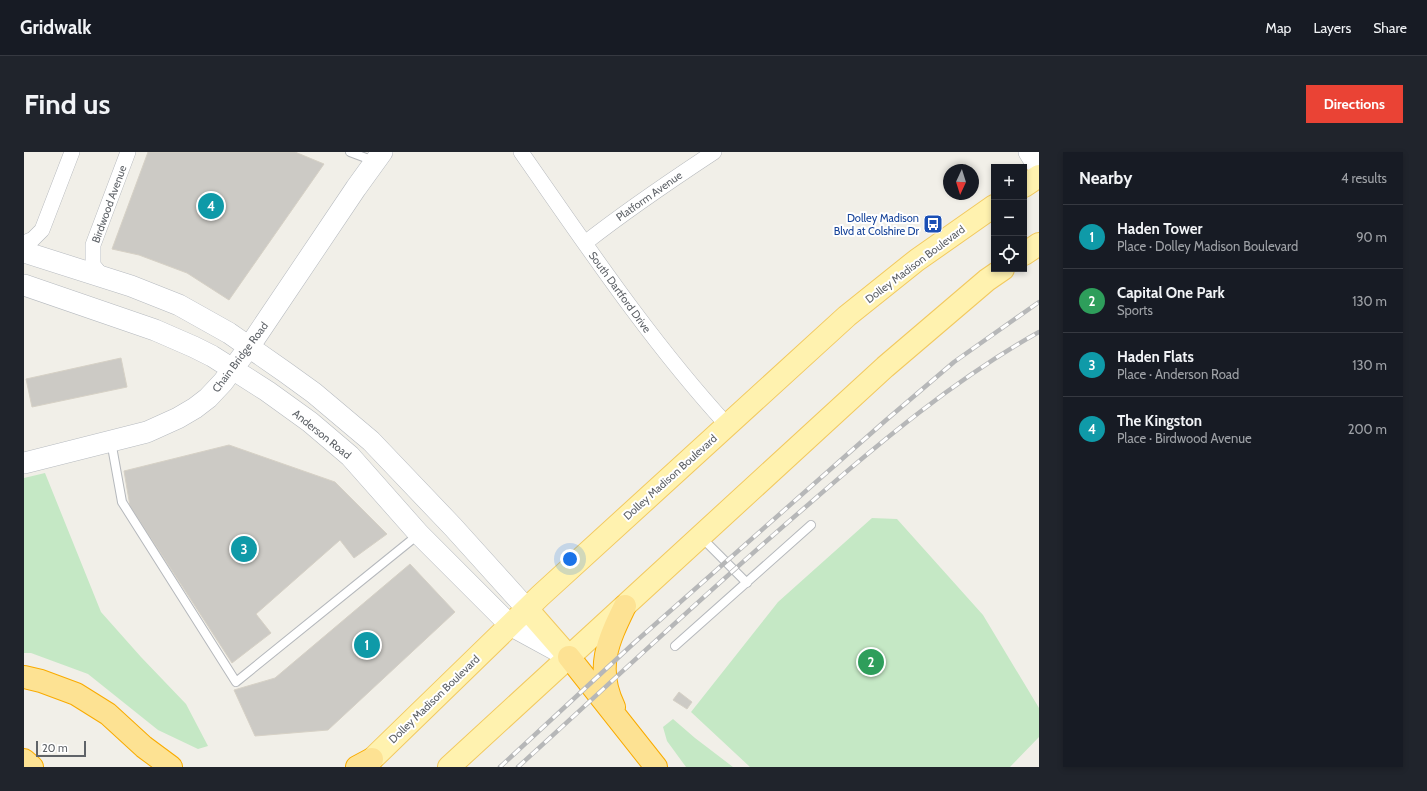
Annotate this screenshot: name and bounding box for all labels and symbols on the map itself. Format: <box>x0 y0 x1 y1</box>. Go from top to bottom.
street label: Birdwood Avenue <box>88 163 130 245</box>
north arrow <box>943 164 979 200</box>
street label: Platform Avenue <box>613 168 685 224</box>
pin: 4 <box>198 191 224 221</box>
place label: Dolley Madison Blvd at Colshire Dr <box>834 211 920 238</box>
bus stop icon: Dolley Madison Blvd at Colshire Dr <box>922 213 944 235</box>
street label: Dolley Madison Boulevard <box>862 222 968 306</box>
street label: South Dartford Drive <box>586 249 654 336</box>
street label: Chain Bridge Road <box>209 319 271 395</box>
street label: Anderson Road <box>290 406 354 462</box>
street label: Dolley Madison Boulevard <box>620 431 720 523</box>
pin: 3 <box>231 534 257 564</box>
your location <box>560 549 580 569</box>
pin: 1 <box>354 630 380 660</box>
pin: 2 <box>858 647 884 677</box>
street label: Dolley Madison Boulevard <box>386 652 482 746</box>
scale bar <box>36 739 86 758</box>

